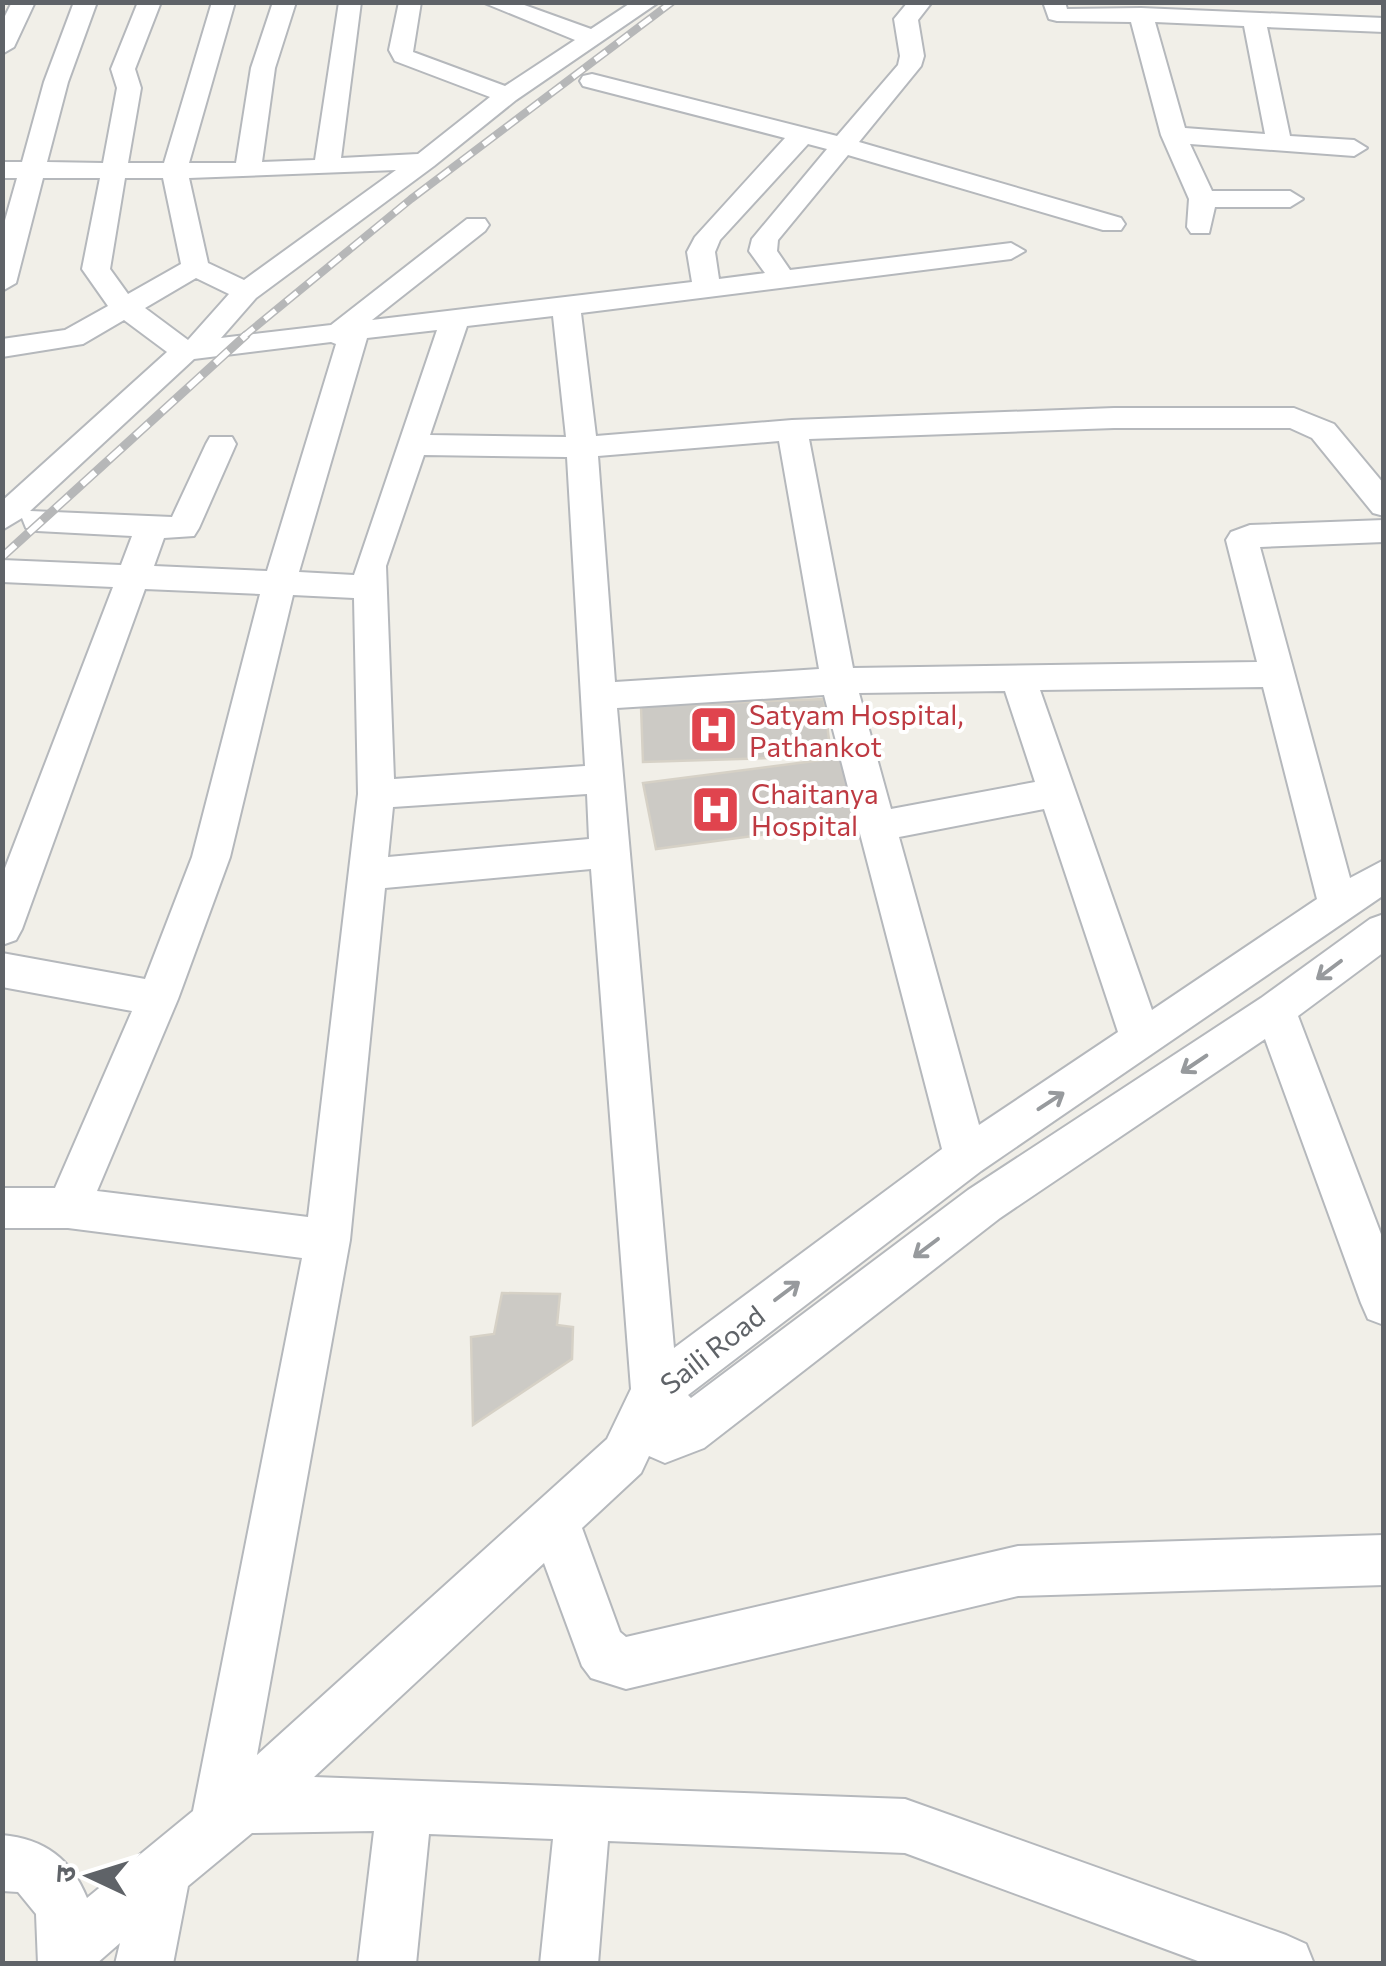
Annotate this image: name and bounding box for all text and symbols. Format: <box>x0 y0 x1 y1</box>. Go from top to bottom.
place label: Satyam Hospital, Pathankot <box>749 697 964 763</box>
hospital icon: Satyam Hospital, Pathankot <box>688 704 740 756</box>
place label: Chaitanya Hospital <box>751 776 879 842</box>
hospital icon: Chaitanya Hospital <box>690 783 742 835</box>
one-way arrow <box>1316 959 1343 980</box>
one-way arrow <box>1181 1053 1209 1074</box>
one-way arrow <box>1036 1091 1064 1112</box>
one-way arrow <box>913 1237 940 1258</box>
one-way arrow <box>773 1281 800 1302</box>
street label: Saili Road <box>653 1298 771 1400</box>
north arrow <box>40 1826 140 1926</box>
text: उ <box>47 1864 82 1884</box>

